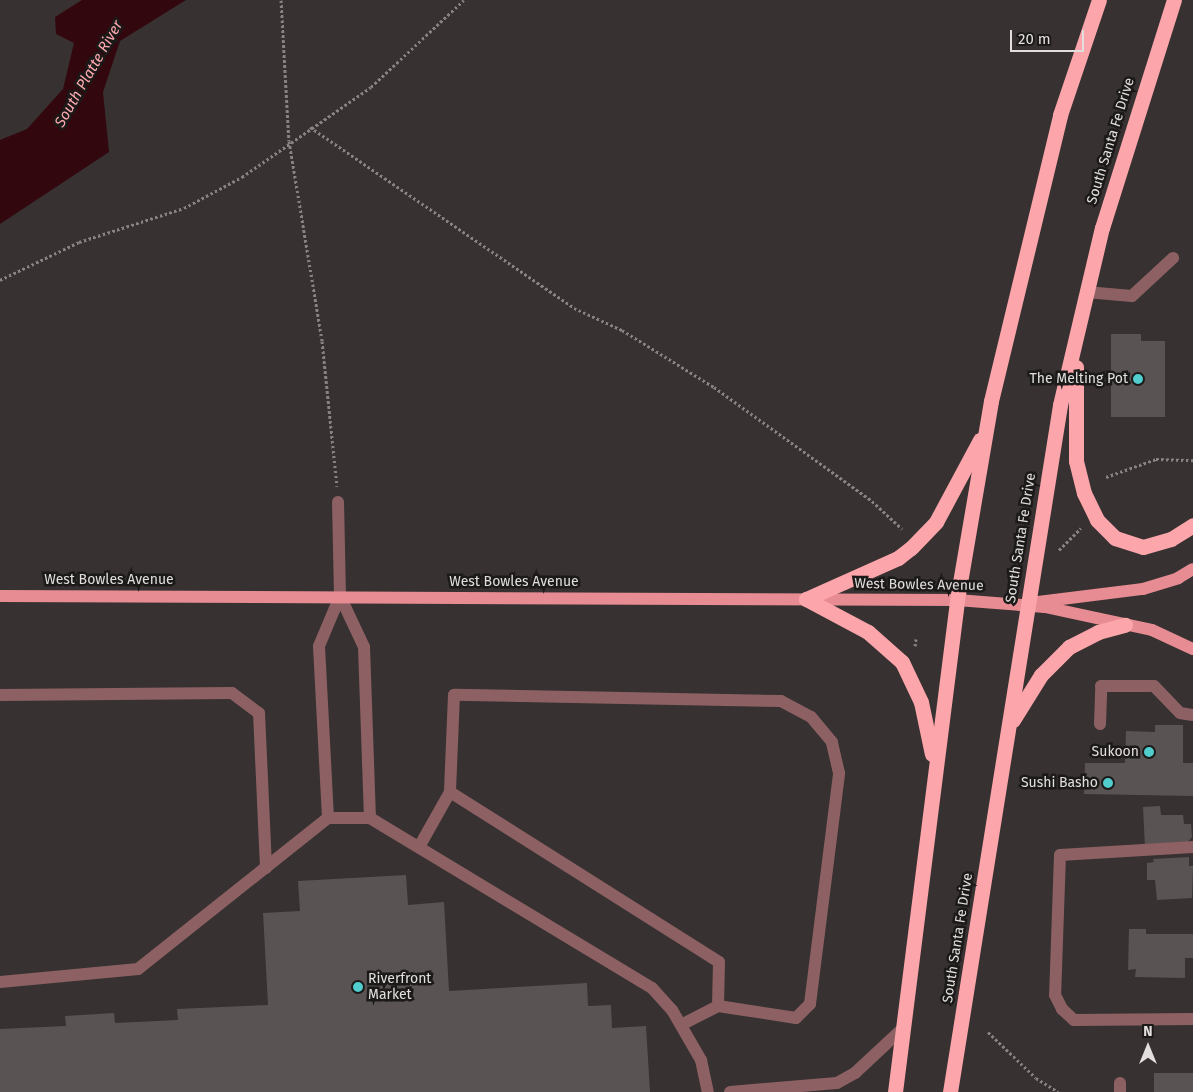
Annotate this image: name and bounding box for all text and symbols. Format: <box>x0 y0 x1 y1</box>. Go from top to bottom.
water label: South Platte River <box>51 17 127 131</box>
scale bar <box>1013 20 1087 52</box>
text: 20 m <box>1018 30 1051 48</box>
street label: South Santa Fe Drive <box>1084 76 1138 206</box>
place label: The Melting Pot <box>1029 371 1128 387</box>
marker: The Melting Pot <box>1132 373 1144 385</box>
street label: South Santa Fe Drive <box>1002 472 1040 604</box>
street label: West Bowles Avenue <box>44 572 174 588</box>
street label: West Bowles Avenue <box>449 574 579 590</box>
street label: West Bowles Avenue <box>854 575 984 595</box>
place label: Sukoon <box>1092 744 1139 760</box>
marker: Sukoon <box>1143 746 1155 758</box>
place label: Sushi Basho <box>1021 775 1098 791</box>
marker: Sushi Basho <box>1102 777 1114 789</box>
street label: South Santa Fe Drive <box>939 872 977 1004</box>
place label: Riverfront Market <box>368 971 431 1004</box>
marker: Riverfront Market <box>352 981 364 993</box>
north arrow <box>1123 1022 1173 1072</box>
text: N <box>1143 1023 1153 1040</box>

